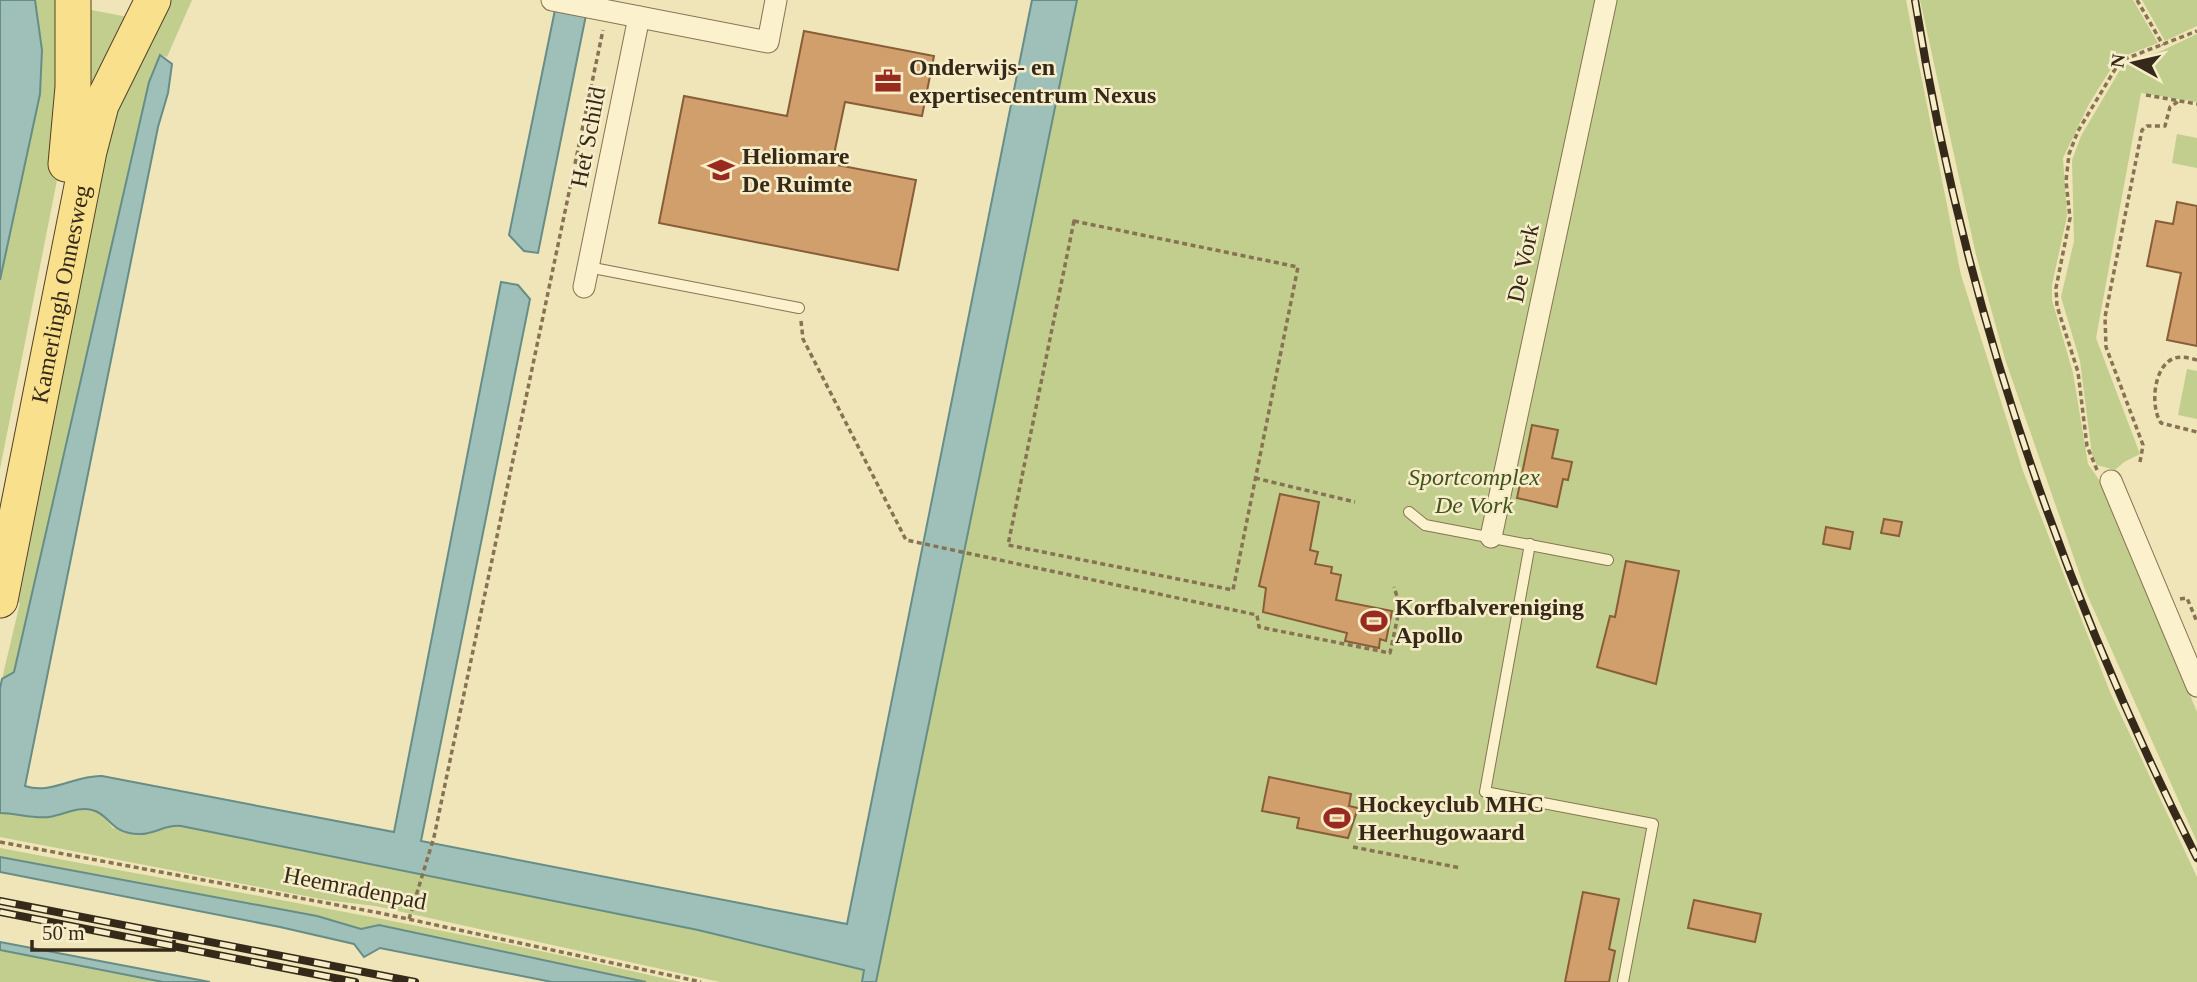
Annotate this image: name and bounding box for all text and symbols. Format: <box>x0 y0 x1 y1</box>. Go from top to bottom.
north arrow <box>2099 28 2169 98</box>
text: N <box>2106 52 2129 69</box>
place label: Onderwijs- en expertisecentrum Nexus <box>909 54 1156 108</box>
office icon: Onderwijs- en expertisecentrum Nexus <box>873 66 903 96</box>
street label: Het Schild <box>566 84 610 190</box>
place label: Heliomare De Ruimte <box>742 143 852 197</box>
school or university icon: Heliomare De Ruimte <box>706 155 736 185</box>
street label: Kamerlingh Onnesweg <box>26 183 95 405</box>
street label: De Vork <box>1502 221 1544 305</box>
park label: Sportcomplex De Vork <box>1408 464 1540 518</box>
place label: Korfbalvereniging Apollo <box>1395 594 1584 648</box>
sports icon: Korfbalvereniging Apollo <box>1359 606 1389 636</box>
place label: Hockeyclub MHC Heerhugowaard <box>1358 791 1544 845</box>
sports icon: Hockeyclub MHC Heerhugowaard <box>1322 803 1352 833</box>
street label: Heemradenpad <box>281 861 429 915</box>
scale bar <box>32 908 173 952</box>
text: 50 m <box>42 921 85 945</box>

